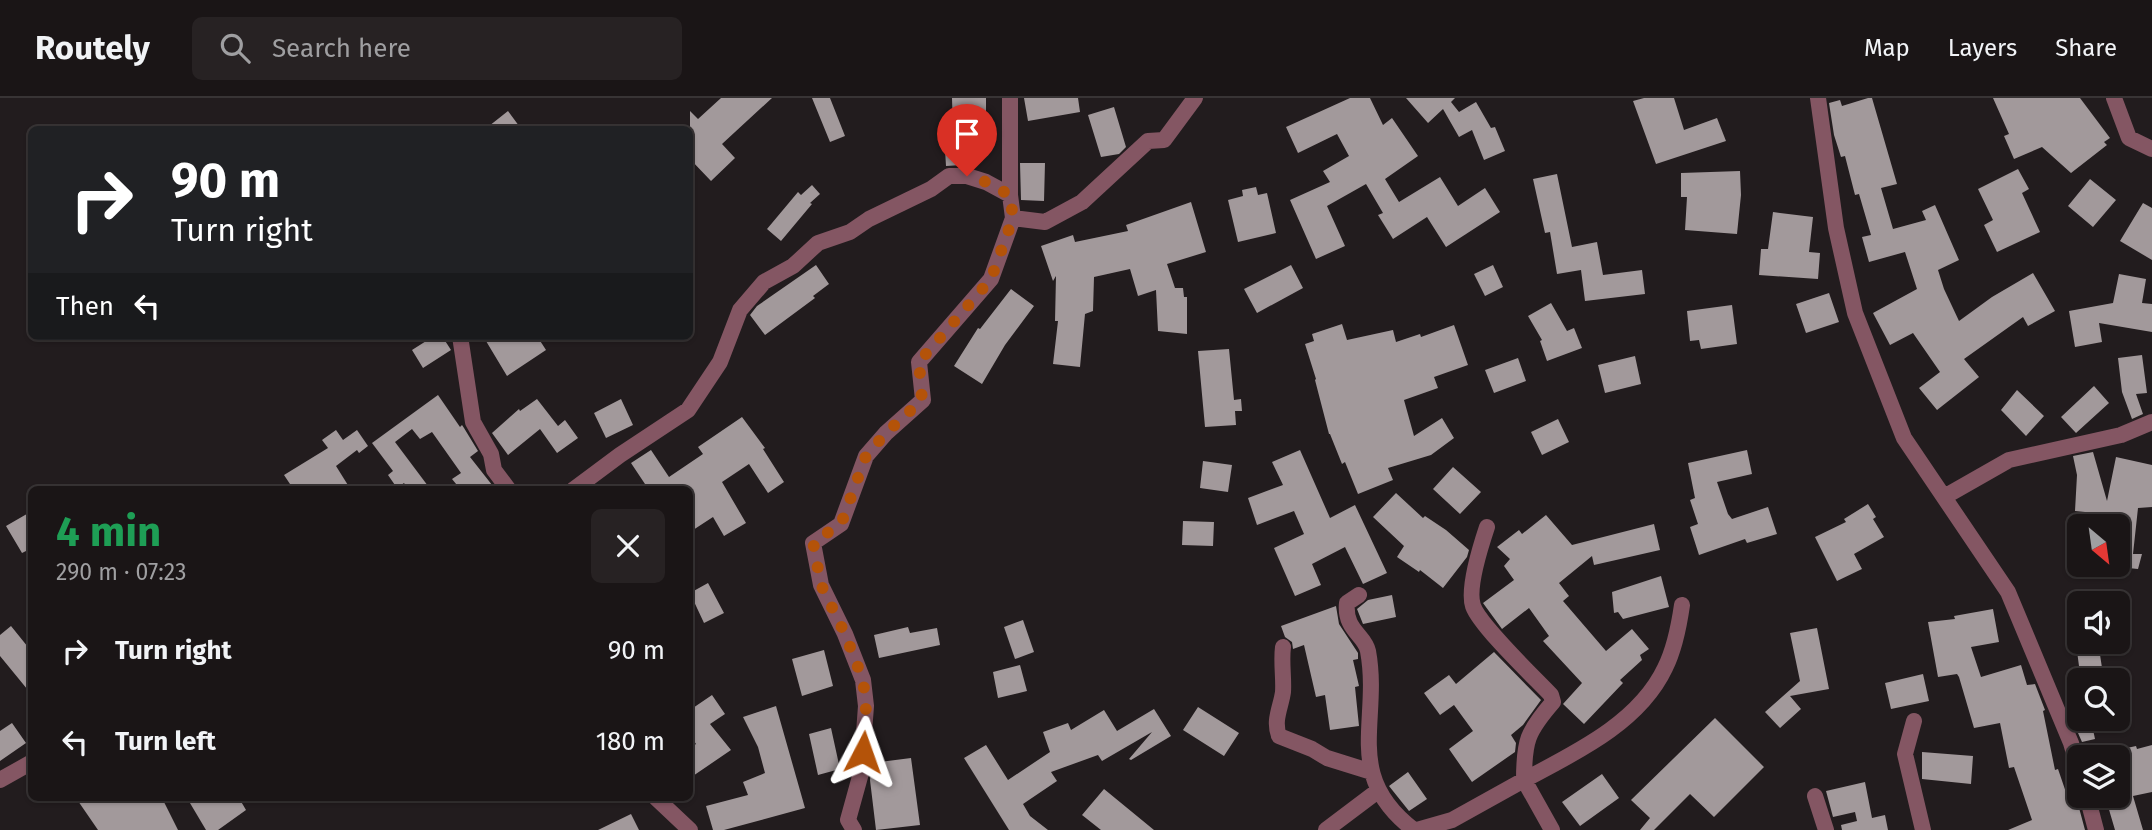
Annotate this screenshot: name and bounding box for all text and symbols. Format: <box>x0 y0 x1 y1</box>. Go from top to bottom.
search box <box>192 17 682 80</box>
text: Routely <box>35 28 150 68</box>
icon: search <box>216 29 254 67</box>
text: Search here <box>272 33 411 64</box>
text: Map <box>1864 34 1910 62</box>
text: Layers <box>1948 34 2017 62</box>
text: Share <box>2055 34 2117 62</box>
pin <box>937 104 997 176</box>
icon: arrive <box>948 115 986 153</box>
text: 90 m <box>171 151 280 210</box>
icon: right <box>56 154 147 245</box>
text: Turn right <box>171 211 313 249</box>
icon: left <box>128 287 166 325</box>
text: Then <box>56 291 114 322</box>
text: 4 min <box>56 507 161 557</box>
button: close <box>591 509 665 583</box>
north arrow <box>2067 514 2130 578</box>
map controls <box>2067 514 2130 808</box>
text: 290 m · 07:23 <box>56 558 186 586</box>
button: sound <box>2067 591 2130 654</box>
icon: right <box>56 632 94 670</box>
text: Turn right <box>115 635 232 666</box>
text: 90 m <box>608 635 665 666</box>
button: search <box>2067 668 2130 731</box>
position arrow <box>826 715 900 789</box>
icon: left <box>56 723 94 761</box>
text: Turn left <box>115 726 216 757</box>
text: 180 m <box>596 726 665 757</box>
button: layers <box>2067 745 2130 808</box>

